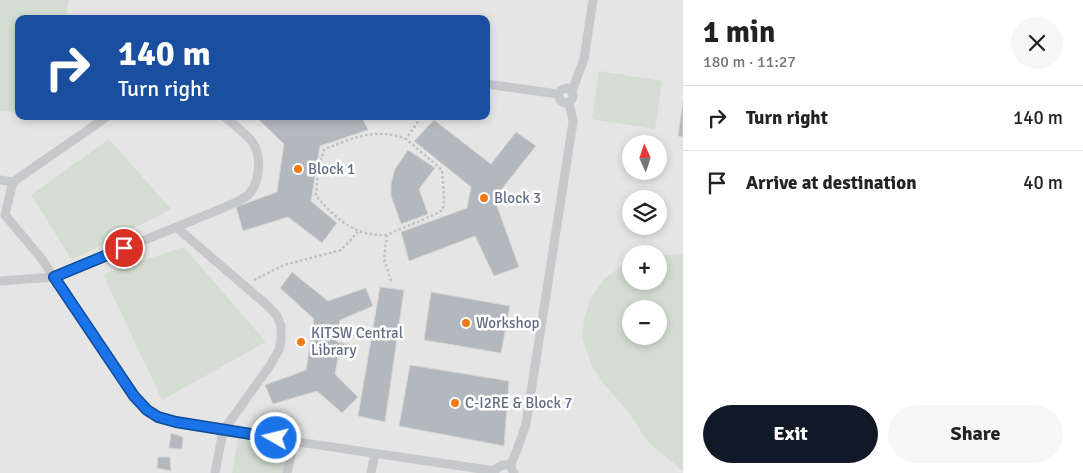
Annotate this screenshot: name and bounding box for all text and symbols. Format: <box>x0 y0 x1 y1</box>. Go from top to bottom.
text: 1 min <box>703 14 775 51</box>
button: close <box>1011 17 1063 69</box>
text: 140 m <box>118 32 211 75</box>
icon: right <box>35 35 100 100</box>
text: 180 m · 11:27 <box>703 52 796 72</box>
text: Turn right <box>118 75 210 102</box>
icon: right <box>703 104 731 132</box>
text: Turn right <box>746 106 828 130</box>
text: 140 m <box>1013 106 1063 130</box>
north arrow <box>622 135 668 180</box>
map controls <box>622 135 667 345</box>
place label: Block 1 <box>308 160 355 178</box>
marker: Block 1 <box>292 163 304 175</box>
icon: arrive <box>703 169 731 197</box>
text: Arrive at destination <box>746 171 917 195</box>
text: 40 m <box>1023 171 1063 195</box>
place label: Block 3 <box>494 189 541 207</box>
button: layers <box>622 190 667 235</box>
marker: Block 3 <box>478 192 490 204</box>
pin <box>103 227 145 269</box>
icon: arrive <box>110 234 138 262</box>
button: + <box>622 245 667 290</box>
button: − <box>622 300 667 345</box>
place label: Workshop <box>476 314 540 332</box>
marker: Workshop <box>460 317 472 329</box>
place label: KITSW Central Library <box>311 324 403 359</box>
marker: KITSW Central Library <box>295 336 307 348</box>
place label: C-I2RE & Block 7 <box>465 394 572 412</box>
marker: C-I2RE & Block 7 <box>449 397 461 409</box>
button: Exit <box>703 405 878 463</box>
button: Share <box>888 405 1063 463</box>
position arrow <box>249 411 301 463</box>

